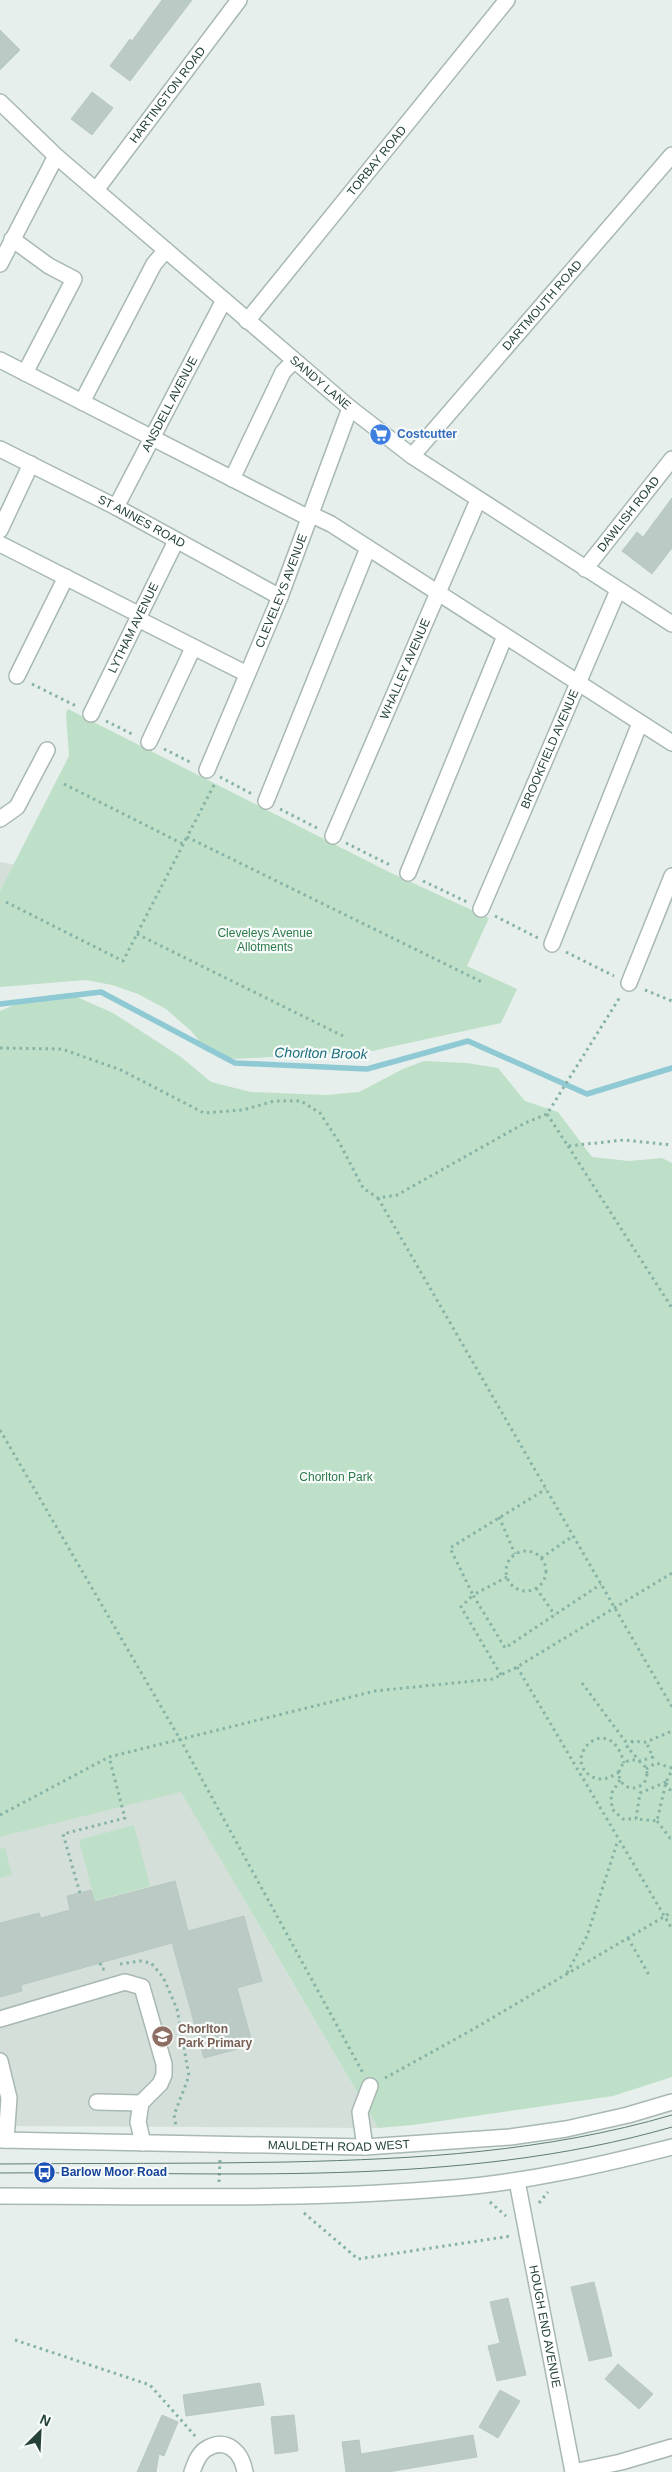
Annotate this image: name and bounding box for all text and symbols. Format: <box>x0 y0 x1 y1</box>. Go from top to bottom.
street label: HARTINGTON ROAD <box>127 44 209 146</box>
street label: TORBAY ROAD <box>344 123 409 199</box>
street label: DARTMOUTH ROAD <box>499 257 585 353</box>
street label: SANDY LANE <box>287 353 354 413</box>
street label: ANSDELL AVENUE <box>139 354 200 454</box>
supermarket icon: Costcutter <box>369 422 393 446</box>
place label: Costcutter <box>397 427 457 441</box>
street label: DAWLISH ROAD <box>594 473 663 555</box>
street label: ST ANNES ROAD <box>96 492 188 551</box>
street label: CLEVELEYS AVENUE <box>252 532 310 650</box>
street label: LYTHAM AVENUE <box>105 580 161 675</box>
street label: WHALLEY AVENUE <box>377 616 433 721</box>
street label: BROOKFIELD AVENUE <box>518 687 581 811</box>
park label: Cleveleys Avenue Allotments <box>217 926 313 954</box>
water label: Chorlton Brook <box>274 1044 369 1062</box>
park label: Chorlton Park <box>299 1470 374 1484</box>
place label: Chorlton Park Primary <box>178 2022 252 2050</box>
school or university icon: Chorlton Park Primary <box>150 2024 174 2048</box>
street label: MAULDETH ROAD WEST <box>268 2137 411 2154</box>
bus stop icon: Barlow Moor Road <box>33 2160 57 2184</box>
place label: Barlow Moor Road <box>61 2165 167 2179</box>
street label: HOUGH END AVENUE <box>526 2264 564 2389</box>
north arrow <box>15 2407 65 2457</box>
text: N <box>37 2411 53 2429</box>

